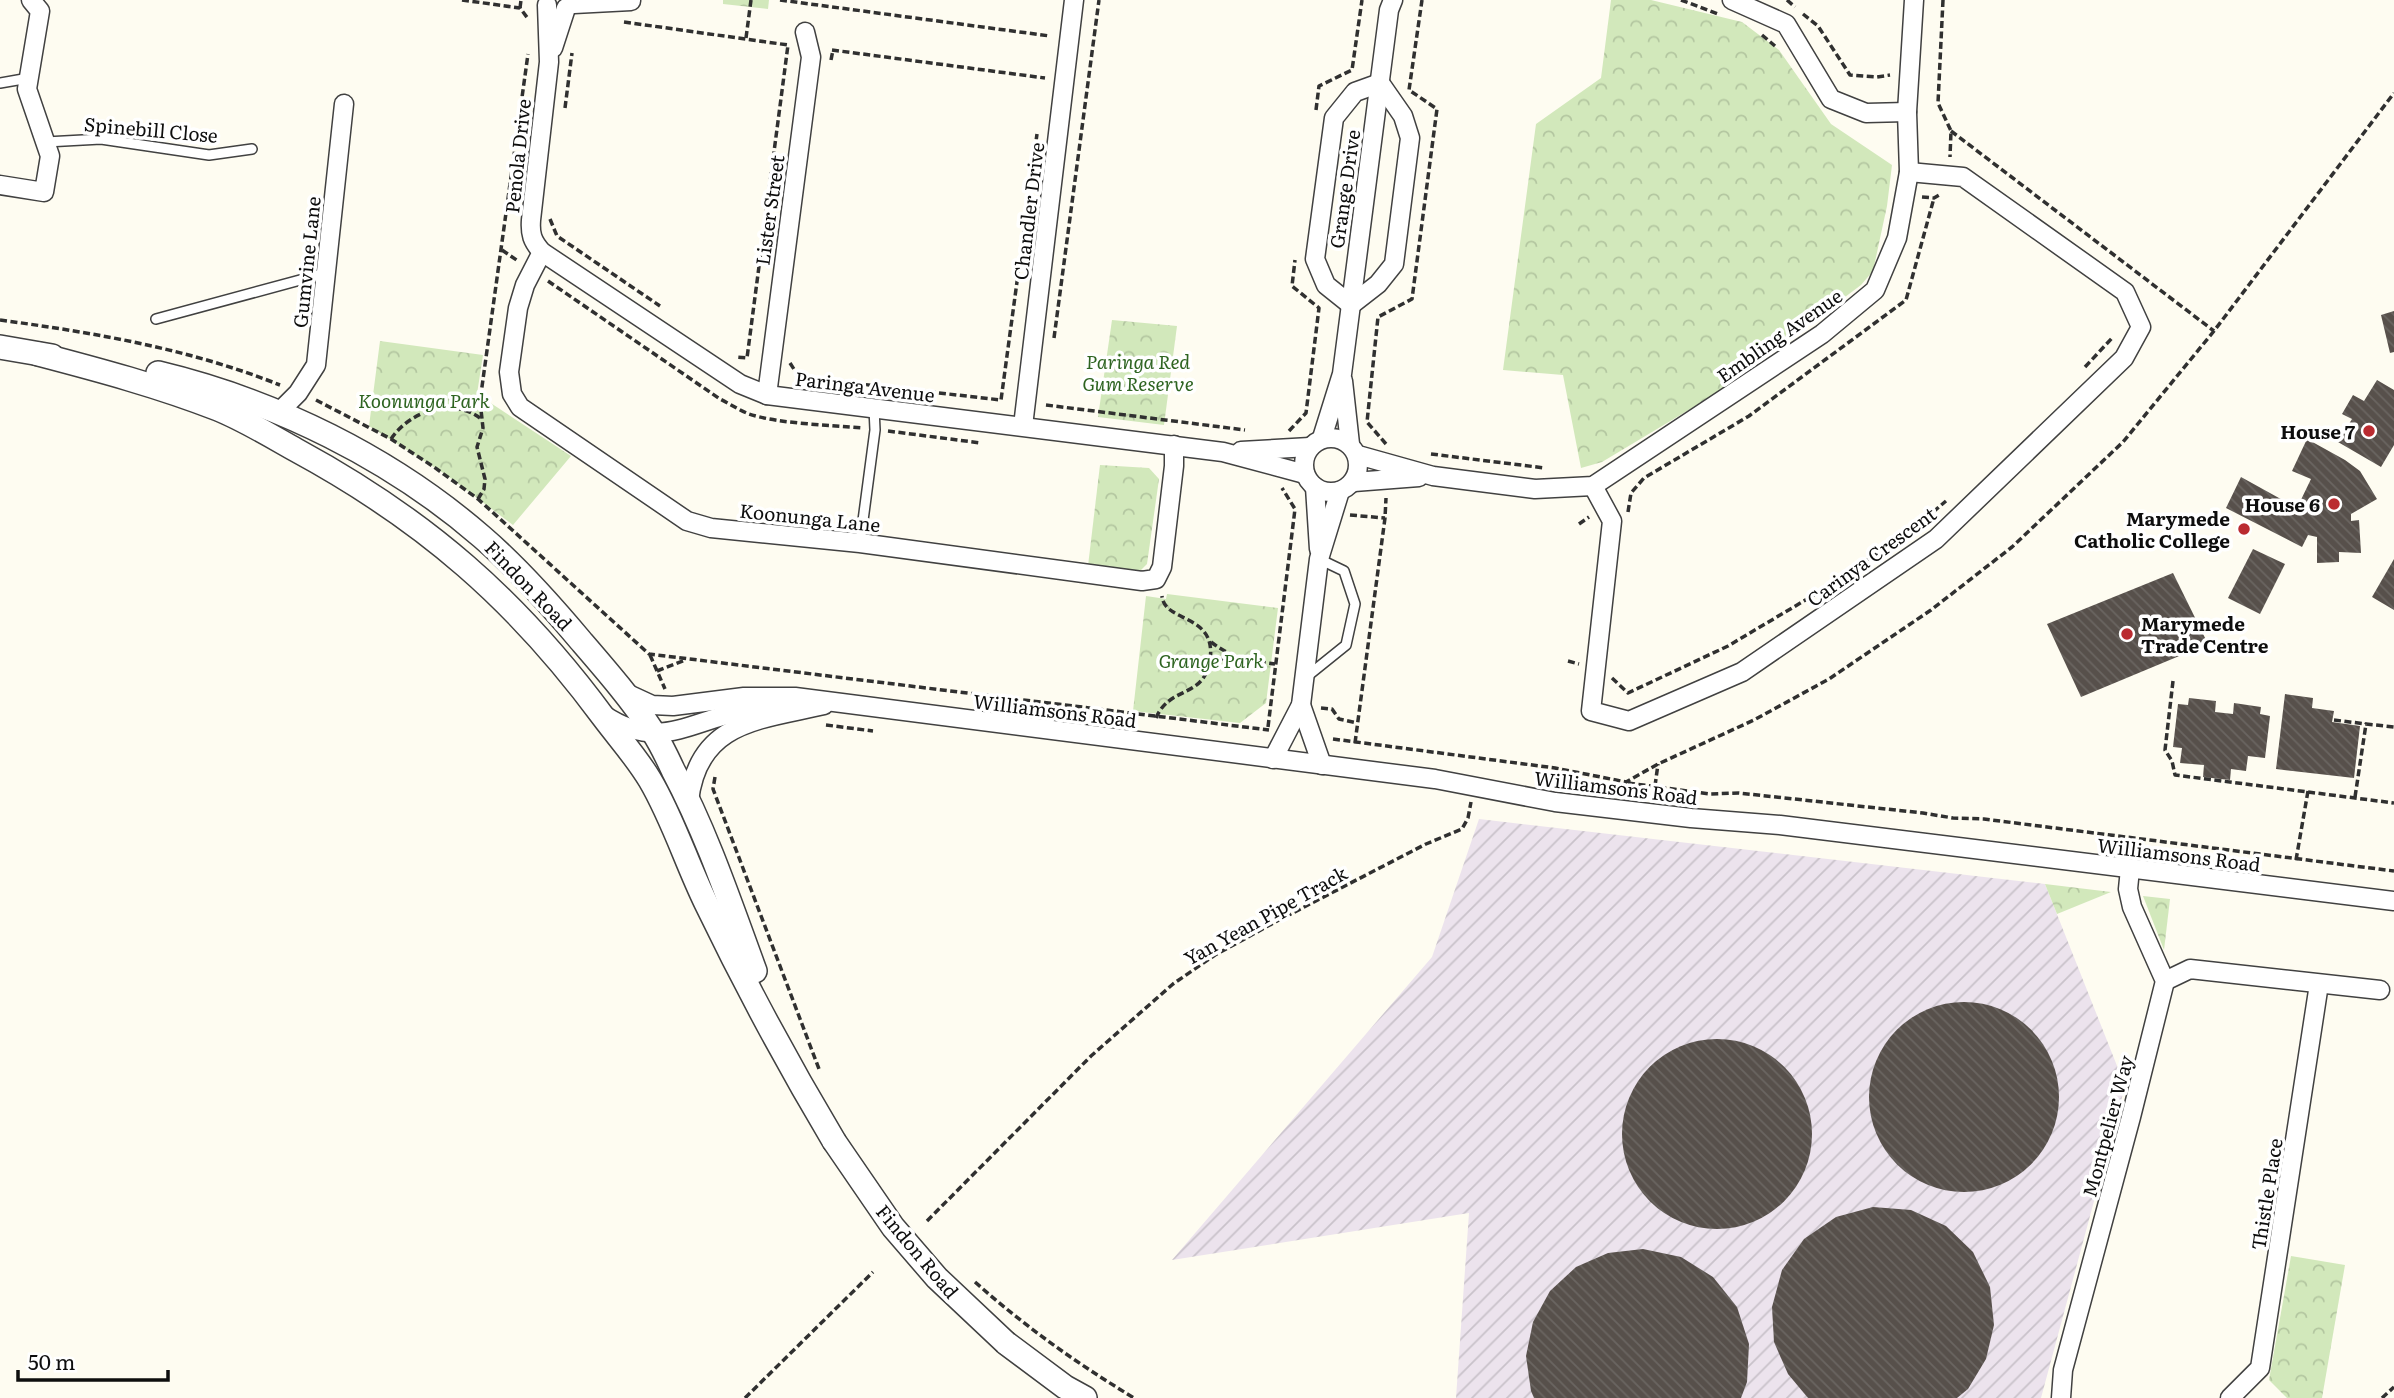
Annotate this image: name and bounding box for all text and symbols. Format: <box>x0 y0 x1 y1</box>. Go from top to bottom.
street label: Penola Drive <box>497 97 537 215</box>
street label: Spinebill Close <box>83 109 219 149</box>
street label: Grange Drive <box>1322 128 1366 250</box>
street label: Chandler Drive <box>1006 140 1050 281</box>
street label: Lister Street <box>747 153 791 267</box>
street label: Gumvine Lane <box>285 195 327 329</box>
street label: Embling Avenue <box>1711 281 1848 389</box>
park label: Paringa Red Gum Reserve <box>1082 347 1194 397</box>
street label: Paringa Avenue <box>794 364 937 408</box>
park label: Koonunga Park <box>358 386 491 414</box>
place label: House 7 <box>2280 417 2356 445</box>
marker: House 7 <box>2361 423 2377 439</box>
place label: House 6 <box>2244 490 2320 518</box>
street label: Koonunga Lane <box>738 496 882 538</box>
marker: House 6 <box>2326 496 2342 512</box>
street label: Carinya Crescent <box>1801 499 1942 612</box>
place label: Marymede Catholic College <box>2074 504 2230 554</box>
marker: Marymede Catholic College <box>2236 521 2252 537</box>
street label: Findon Road <box>479 534 579 636</box>
place label: Marymede Trade Centre <box>2141 609 2269 659</box>
marker: Marymede Trade Centre <box>2119 626 2135 642</box>
park label: Grange Park <box>1158 646 1264 674</box>
street label: Williamsons Road <box>972 686 1139 734</box>
street label: Williamsons Road <box>1533 763 1700 811</box>
street label: Williamsons Road <box>2096 830 2263 878</box>
street label: Yan Yean Pipe Track <box>1178 858 1352 972</box>
street label: Montpelier Way <box>2075 1052 2139 1200</box>
street label: Thistle Place <box>2243 1136 2289 1252</box>
street label: Findon Road <box>870 1198 966 1304</box>
scale bar <box>18 1338 168 1382</box>
text: 50 m <box>28 1345 75 1376</box>

